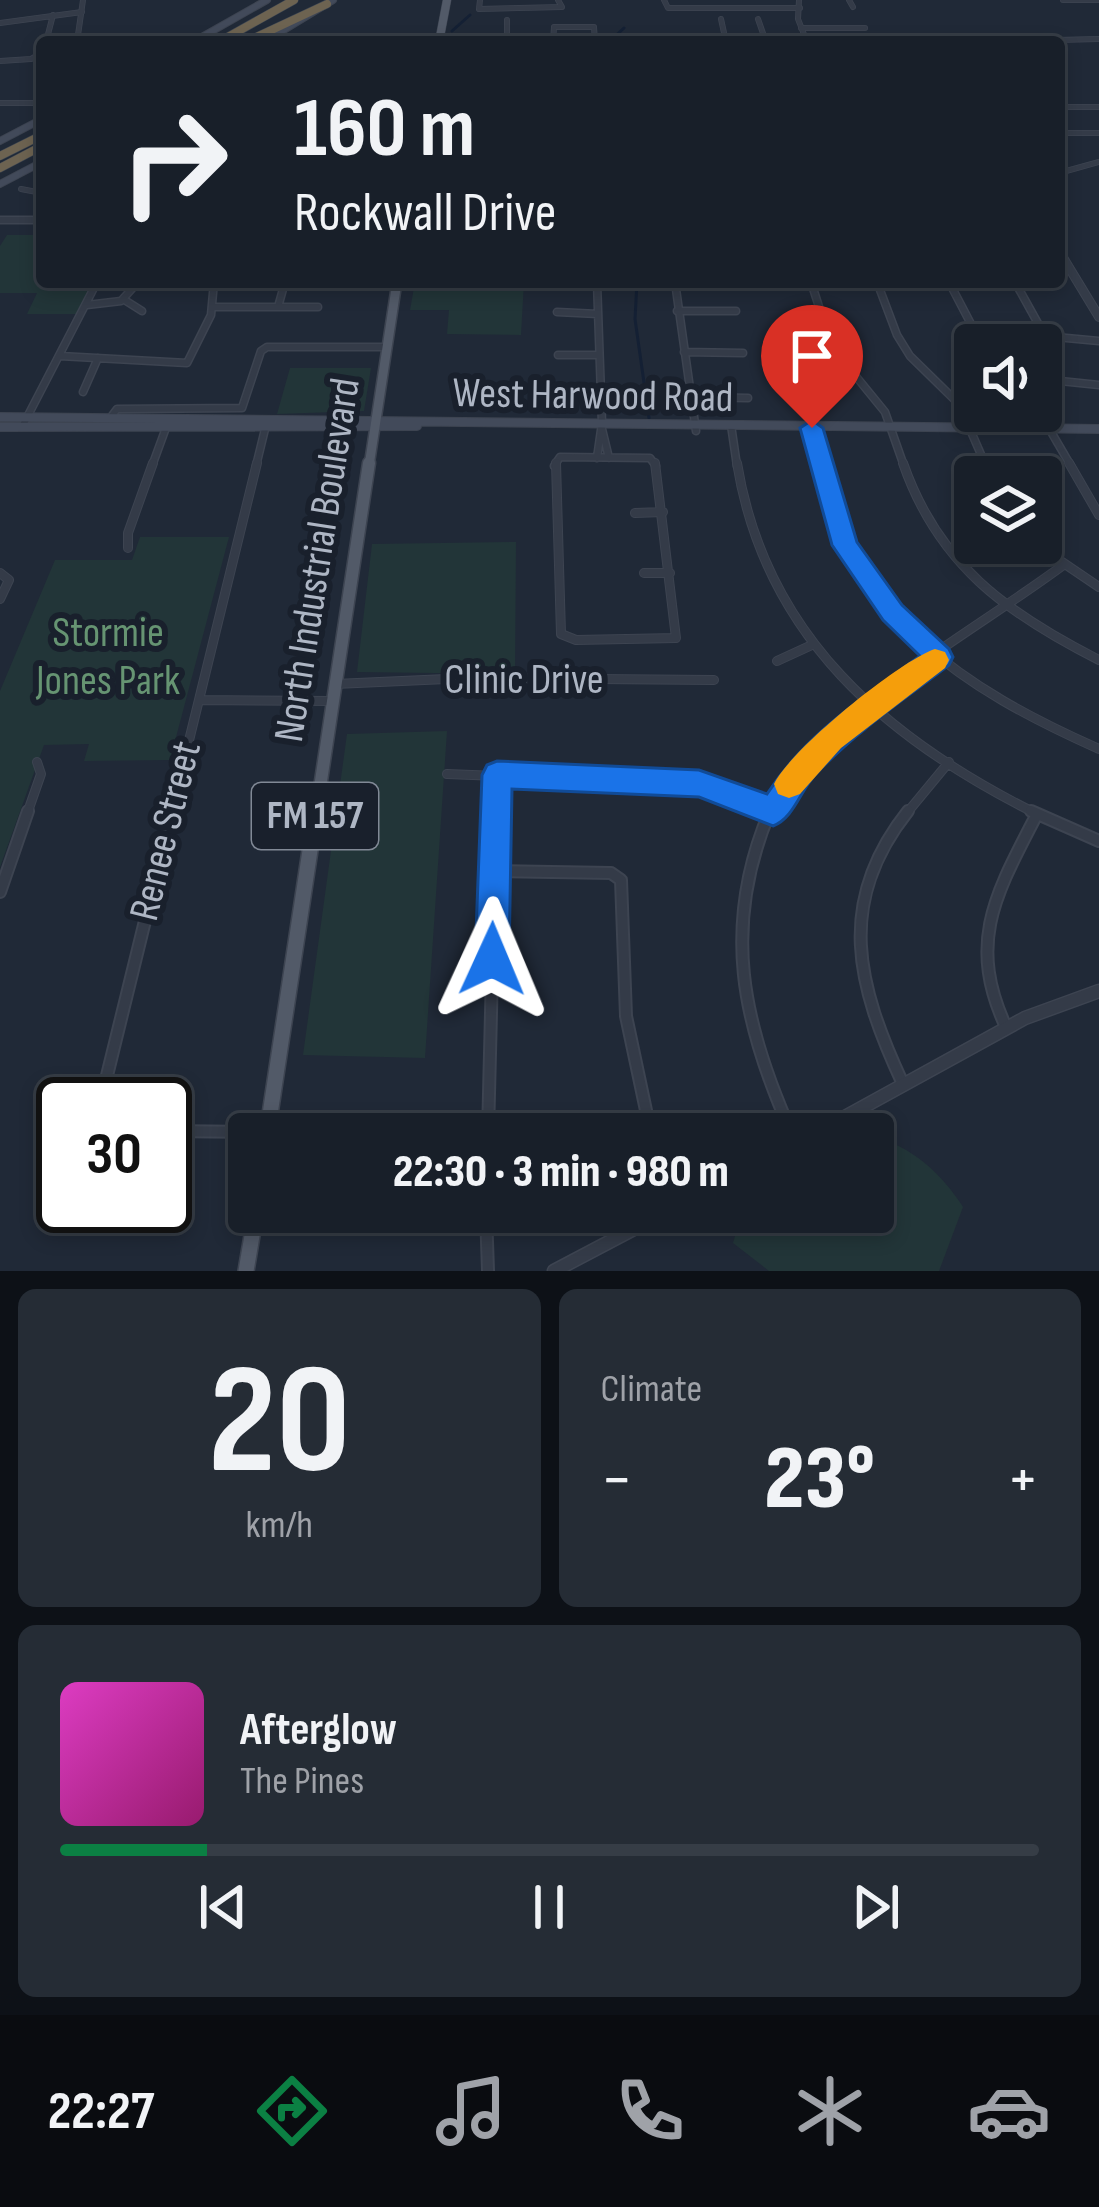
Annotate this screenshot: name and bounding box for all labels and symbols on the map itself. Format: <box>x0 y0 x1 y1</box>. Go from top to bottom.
pin <box>761 305 863 428</box>
street label: West Harwood Road <box>452 368 734 424</box>
street label: North Industrial Boulevard <box>264 374 372 746</box>
park label: Stormie Jones Park <box>35 608 180 707</box>
street label: Clinic Drive <box>444 655 604 706</box>
street label: Renee Street <box>119 736 213 926</box>
road number: FM 157 <box>252 783 378 849</box>
position arrow <box>429 896 555 1022</box>
speed limit sign: 30 <box>36 1077 192 1233</box>

